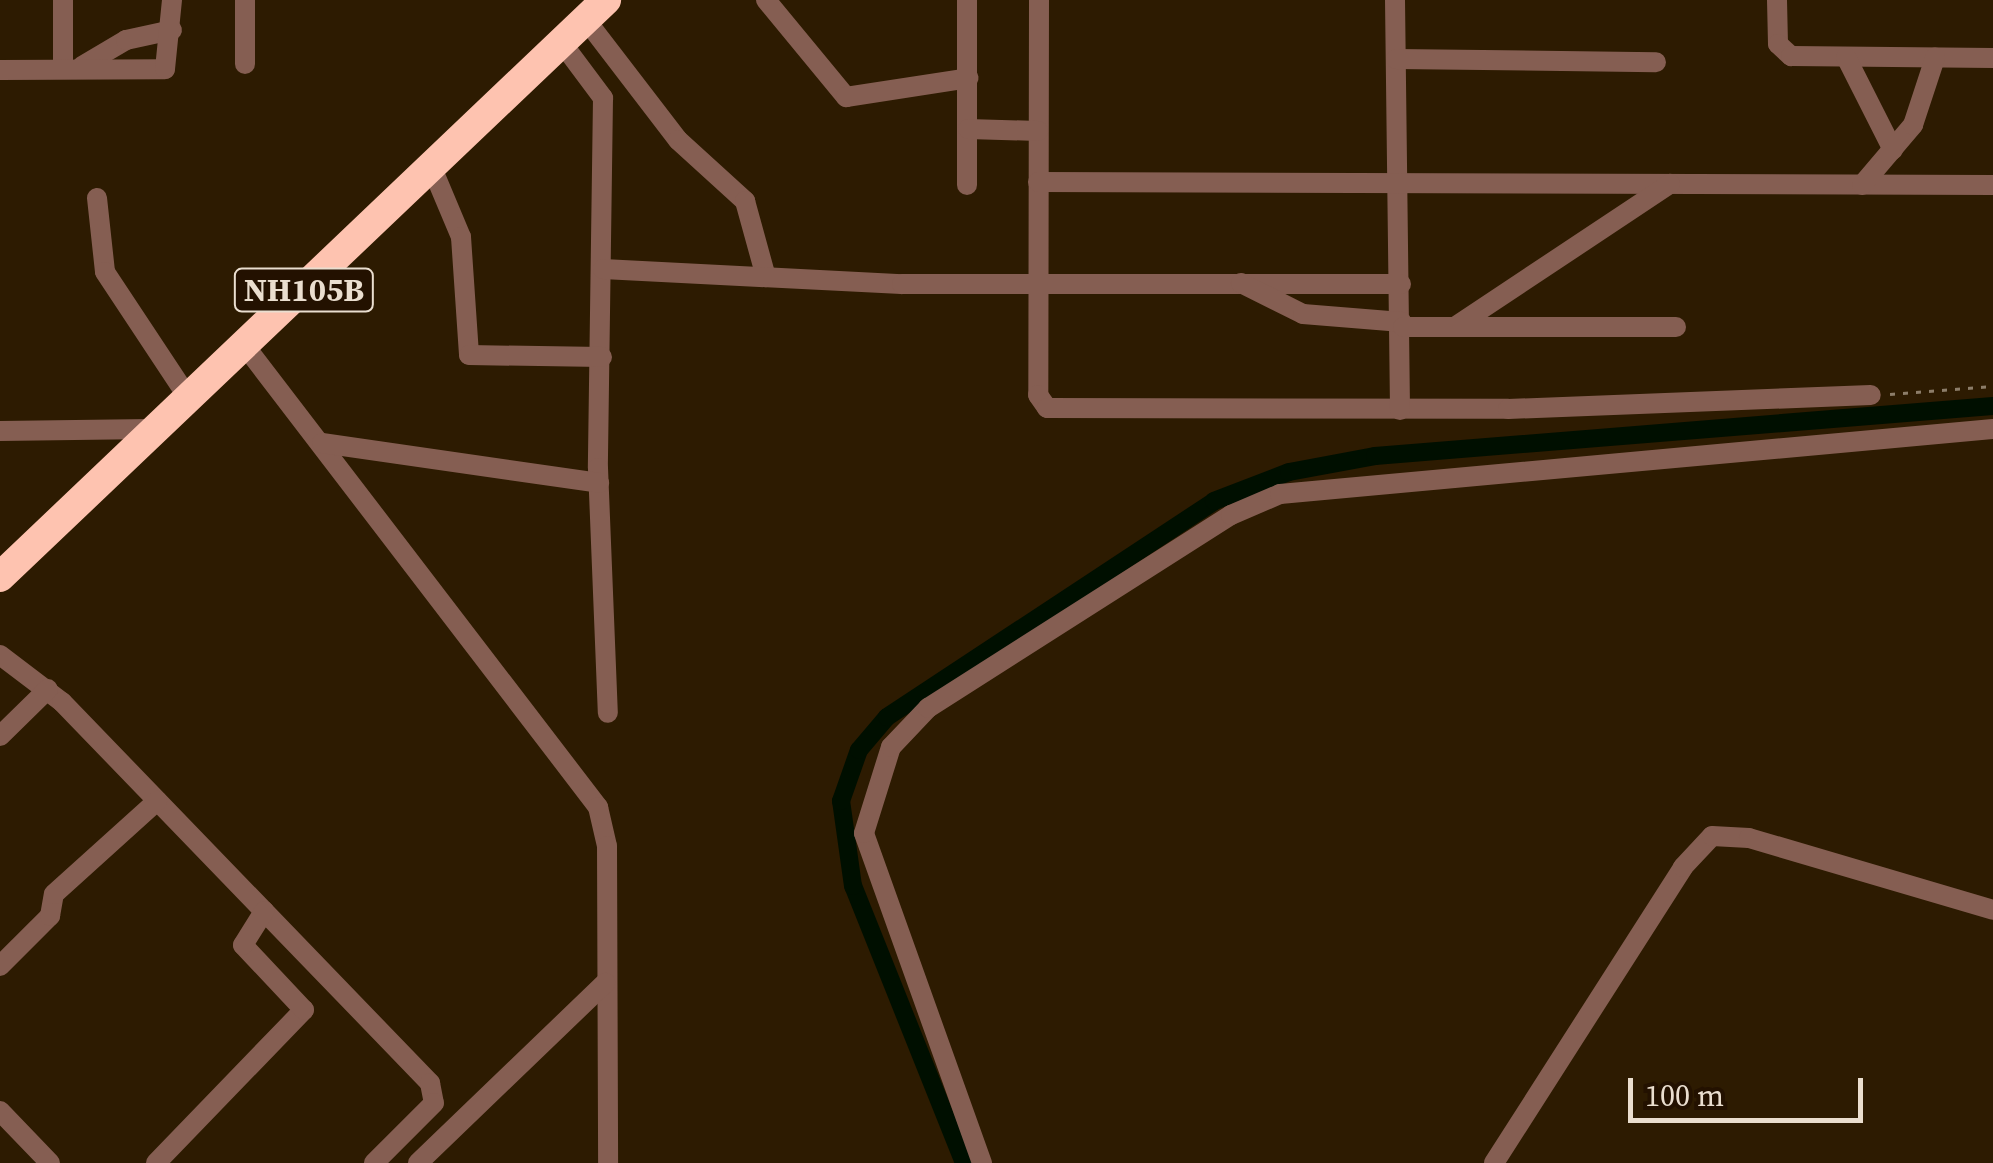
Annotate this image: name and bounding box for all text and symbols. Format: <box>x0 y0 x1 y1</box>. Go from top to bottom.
road number: NH105B <box>232 263 376 317</box>
scale bar <box>1633 1058 1868 1120</box>
text: 100 m <box>1645 1075 1724 1116</box>

